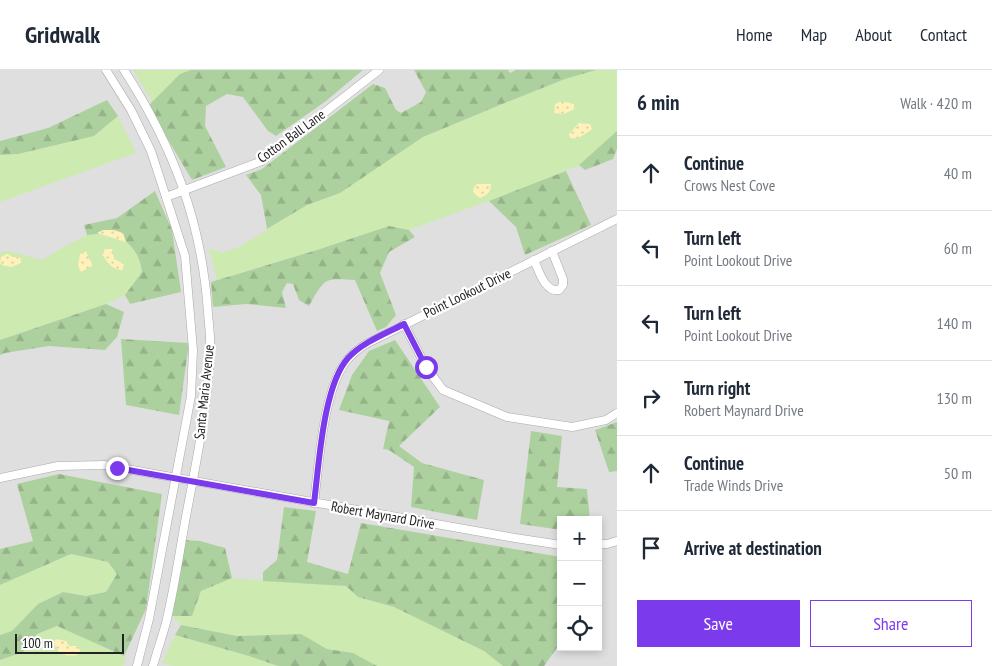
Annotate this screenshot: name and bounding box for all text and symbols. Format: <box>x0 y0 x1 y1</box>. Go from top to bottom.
text: Gridwalk <box>25 19 100 50</box>
text: Home <box>736 23 773 46</box>
text: Map <box>801 23 827 46</box>
text: About <box>855 23 892 46</box>
text: Contact <box>920 23 967 46</box>
text: 6 min <box>637 89 679 116</box>
text: Walk · 420 m <box>900 93 972 113</box>
street label: Cotton Ball Lane <box>253 105 329 167</box>
text: Continue <box>684 151 744 175</box>
icon: ahead <box>637 159 665 187</box>
text: 40 m <box>944 163 972 183</box>
text: Crows Nest Cove <box>684 175 775 195</box>
text: Turn left <box>684 226 741 250</box>
icon: left <box>637 234 665 262</box>
text: 60 m <box>944 238 972 258</box>
text: Point Lookout Drive <box>684 250 792 270</box>
street label: Point Lookout Drive <box>420 264 514 322</box>
text: Turn left <box>684 301 741 325</box>
icon: left <box>637 309 665 337</box>
text: 140 m <box>937 313 972 333</box>
text: Point Lookout Drive <box>684 325 792 345</box>
street label: Santa Maria Avenue <box>190 344 218 440</box>
route start <box>415 356 438 379</box>
text: Turn right <box>684 376 750 400</box>
icon: right <box>637 384 665 412</box>
text: 130 m <box>937 388 972 408</box>
text: Robert Maynard Drive <box>684 400 804 420</box>
text: Continue <box>684 451 744 475</box>
route end <box>106 457 129 480</box>
icon: ahead <box>637 459 665 487</box>
text: 50 m <box>944 463 972 483</box>
text: Trade Winds Drive <box>684 475 783 495</box>
street label: Robert Maynard Drive <box>330 497 436 533</box>
map controls <box>557 516 602 651</box>
button: + <box>557 516 602 561</box>
icon: arrive <box>637 534 665 562</box>
text: Arrive at destination <box>684 536 822 560</box>
button: − <box>557 561 602 606</box>
button: Save <box>637 600 800 647</box>
button: Share <box>810 600 972 647</box>
button: locate <box>557 606 602 651</box>
scale bar <box>15 631 124 654</box>
text: 100 m <box>22 634 53 652</box>

